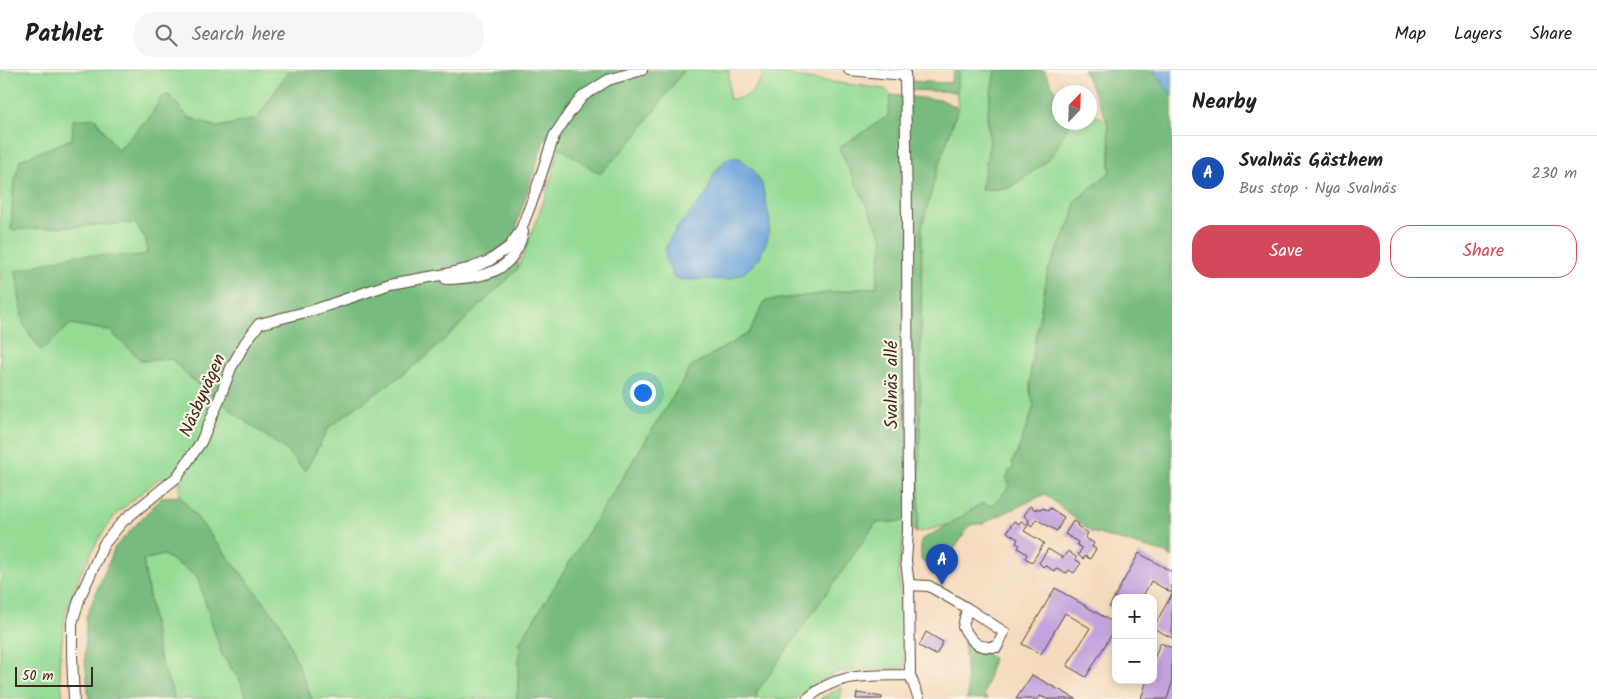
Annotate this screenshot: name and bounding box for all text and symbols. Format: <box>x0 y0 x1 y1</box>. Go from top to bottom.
search box <box>134 12 484 57</box>
text: Pathlet <box>25 15 104 54</box>
text: Search here <box>192 20 285 50</box>
text: Map <box>1395 20 1426 49</box>
text: Layers <box>1454 20 1502 49</box>
text: Share <box>1530 20 1572 49</box>
icon: search <box>152 21 180 49</box>
north arrow <box>1052 85 1097 130</box>
text: Nearby <box>1192 86 1257 119</box>
text: Svalnäs Gästhem <box>1239 146 1383 176</box>
text: A <box>1203 161 1213 186</box>
text: 230 m <box>1531 161 1577 186</box>
text: Bus stop · Nya Svalnäs <box>1239 176 1396 201</box>
button: Save <box>1192 225 1380 278</box>
button: Share <box>1390 225 1577 278</box>
street label: Svalnäs allé <box>878 340 907 429</box>
street label: Näsbyvägen <box>172 349 235 442</box>
your location <box>630 380 656 406</box>
pin: A <box>926 544 958 585</box>
map controls <box>1112 594 1157 684</box>
button: + <box>1112 594 1157 639</box>
button: − <box>1112 639 1157 684</box>
scale bar <box>15 664 92 687</box>
text: 50 m <box>22 665 53 687</box>

